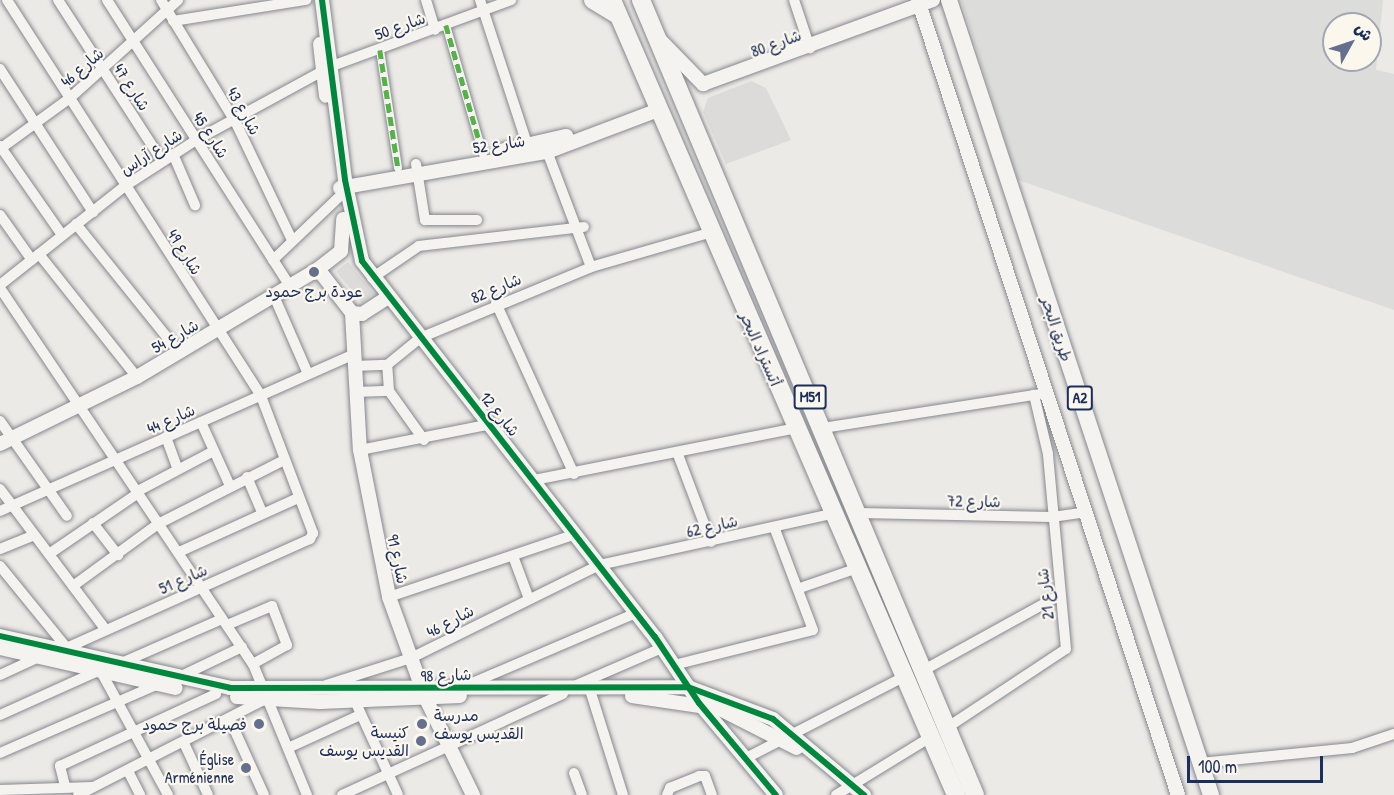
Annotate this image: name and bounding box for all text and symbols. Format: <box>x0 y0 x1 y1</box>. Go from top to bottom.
street label: شارع 50 <box>372 8 428 44</box>
north arrow <box>1322 12 1382 72</box>
text: ش <box>1350 18 1378 46</box>
street label: شارع 80 <box>748 25 804 61</box>
street label: شارع 46 <box>57 43 107 91</box>
street label: شارع 47 <box>110 60 154 114</box>
street label: شارع 43 <box>223 84 265 138</box>
street label: شارع 45 <box>189 108 233 162</box>
street label: شارع آراس <box>116 125 186 179</box>
street label: شارع 52 <box>472 131 526 157</box>
street label: شارع 49 <box>164 226 206 278</box>
marker: عودة برج حمود <box>307 265 321 279</box>
street label: شارع 82 <box>468 269 524 307</box>
place label: عودة برج حمود <box>265 281 363 301</box>
street label: طريق البحر <box>1037 294 1077 364</box>
street label: أتستراد البحر <box>736 309 786 389</box>
street label: شارع 54 <box>148 315 202 357</box>
road number: M51 <box>794 385 826 409</box>
road number: A2 <box>1066 386 1094 410</box>
street label: شارع 12 <box>476 388 524 440</box>
street label: شارع 44 <box>144 400 198 438</box>
street label: شارع 72 <box>947 491 1001 511</box>
street label: شارع 62 <box>684 511 740 541</box>
street label: شارع 91 <box>383 533 413 585</box>
street label: شارع 51 <box>156 560 210 598</box>
street label: شارع 21 <box>1032 567 1058 621</box>
street label: شارع 46 <box>423 601 477 641</box>
street label: شارع 98 <box>420 665 472 685</box>
place label: مدرسة القديس يوسف <box>434 705 524 743</box>
place label: فصيلة برج حمود <box>142 714 247 734</box>
marker: فصيلة برج حمود <box>252 717 266 731</box>
marker: مدرسة القديس يوسف <box>415 717 429 731</box>
place label: كنيسة القديس يوسف <box>319 722 409 760</box>
marker: كنيسة القديس يوسف <box>414 734 428 748</box>
scale bar <box>1190 744 1326 782</box>
place label: Église Arménienne <box>165 749 234 787</box>
text: 100 m <box>1198 754 1237 779</box>
marker: Église Arménienne <box>239 761 253 775</box>

